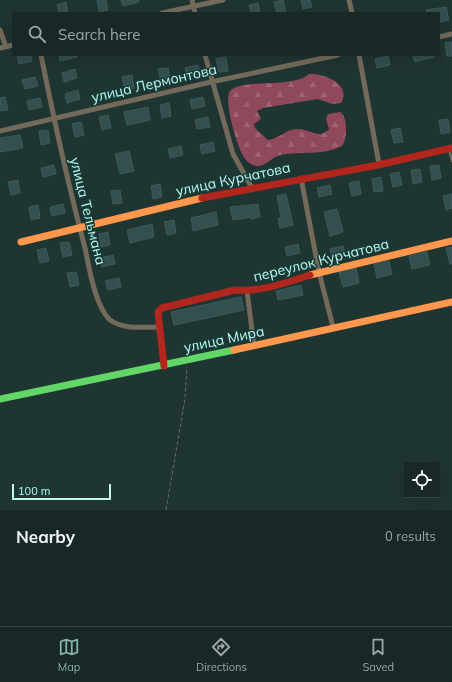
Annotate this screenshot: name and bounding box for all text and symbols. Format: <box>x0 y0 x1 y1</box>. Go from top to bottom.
search box <box>12 12 440 56</box>
icon: search <box>26 23 48 45</box>
text: Search here <box>58 25 140 44</box>
street label: улица Лермонтова <box>90 60 218 106</box>
street label: улица Тельмана <box>66 155 110 267</box>
street label: улица Курчатова <box>174 158 292 200</box>
street label: переулок Курчатова <box>251 234 391 286</box>
street label: улица Мира <box>182 322 266 356</box>
map controls <box>404 462 440 498</box>
button: locate <box>404 462 440 498</box>
scale bar <box>12 482 111 501</box>
text: 100 m <box>18 484 50 498</box>
text: Nearby <box>16 526 75 547</box>
text: 0 results <box>385 528 436 544</box>
tab: Map <box>58 636 80 674</box>
tab: Directions <box>196 636 247 674</box>
tab: Saved <box>362 636 394 674</box>

